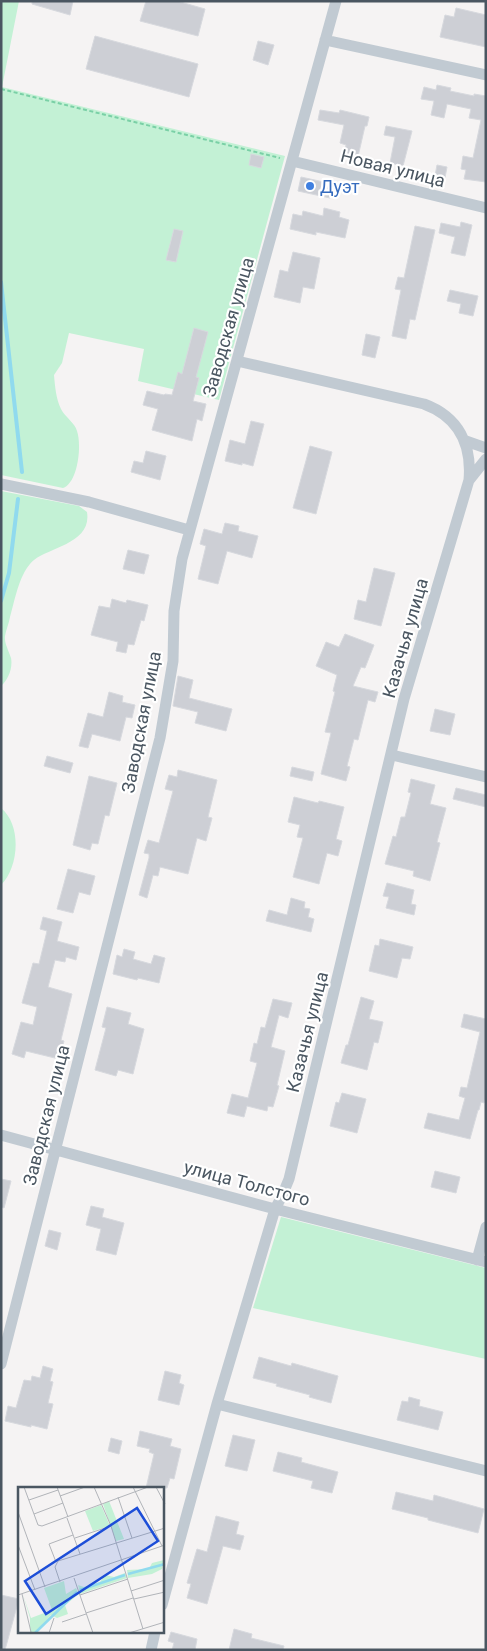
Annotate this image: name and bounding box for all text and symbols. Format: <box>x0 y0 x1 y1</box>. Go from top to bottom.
street label: Новая улица <box>339 145 447 191</box>
place label: Дуэт <box>320 176 360 197</box>
marker: Дуэт <box>304 180 316 192</box>
street label: Заводская улица <box>198 255 258 399</box>
street label: Казачья улица <box>378 576 432 700</box>
street label: Заводская улица <box>117 649 165 795</box>
street label: Казачья улица <box>282 969 332 1095</box>
street label: Заводская улица <box>18 1043 74 1187</box>
street label: улица Толстого <box>182 1156 312 1210</box>
inset map <box>18 1487 164 1634</box>

